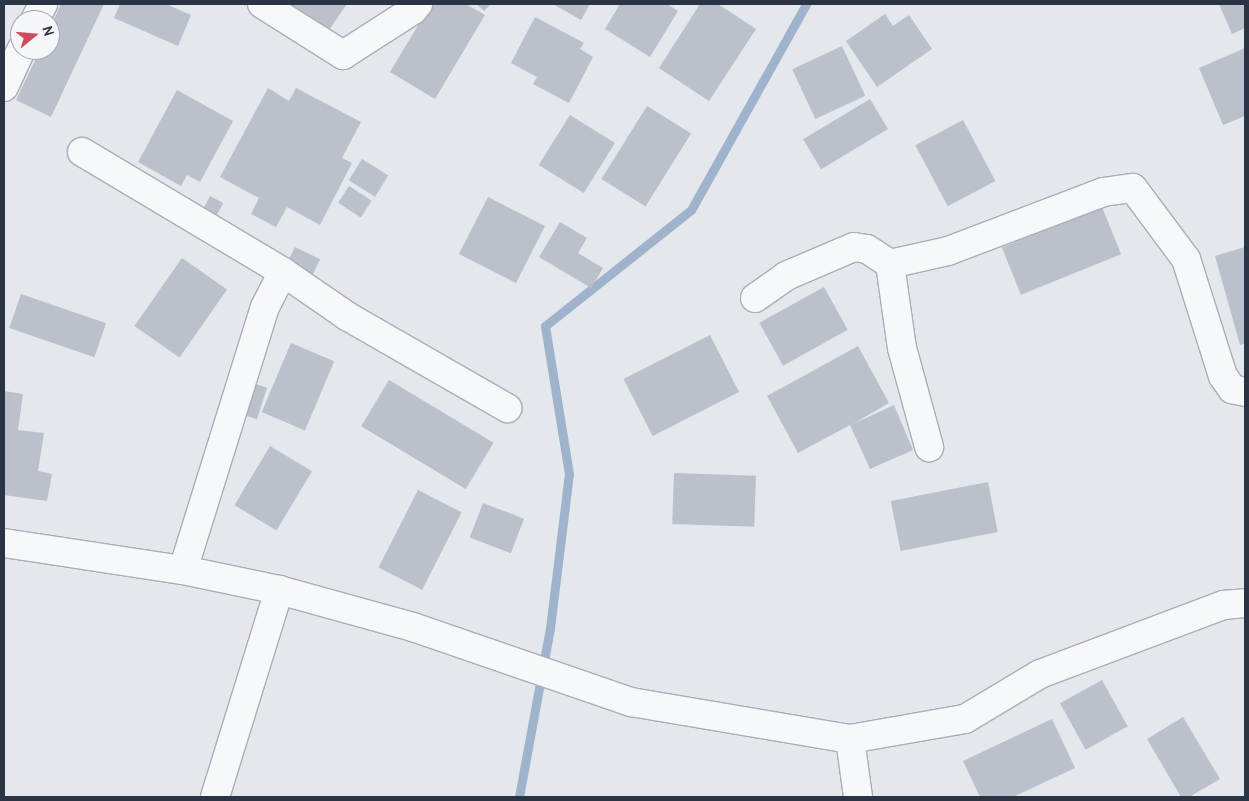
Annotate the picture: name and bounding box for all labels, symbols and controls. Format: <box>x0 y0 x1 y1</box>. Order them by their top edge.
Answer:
north arrow <box>10 10 60 60</box>
text: N <box>38 24 58 38</box>

